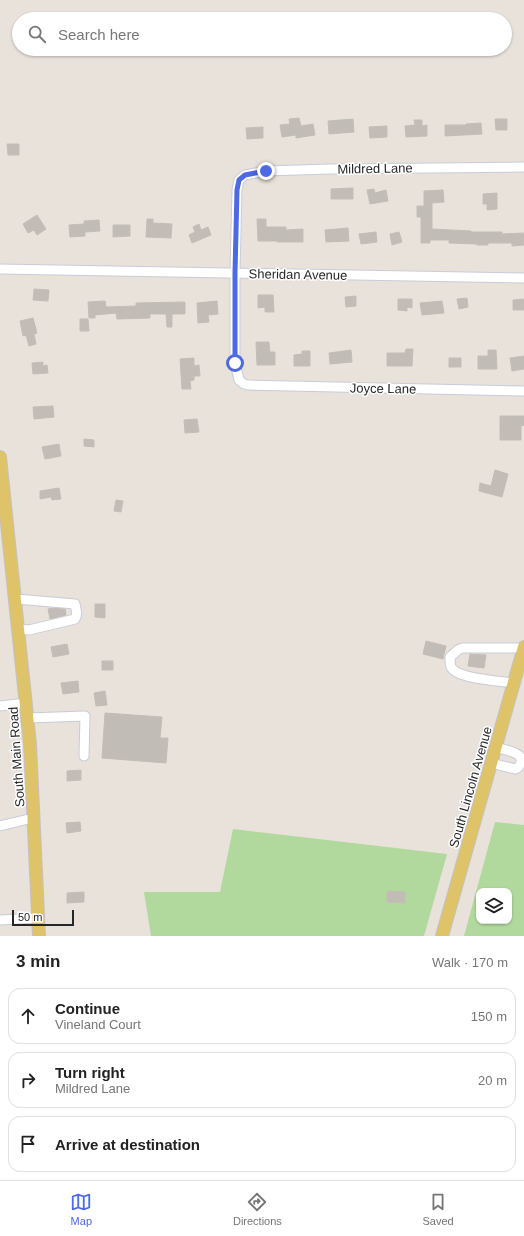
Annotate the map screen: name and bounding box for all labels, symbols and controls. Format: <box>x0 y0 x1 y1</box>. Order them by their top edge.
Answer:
search box <box>12 12 512 56</box>
icon: search <box>26 23 48 45</box>
text: Search here <box>58 26 140 43</box>
street label: Mildred Lane <box>337 160 413 177</box>
route end <box>257 162 275 180</box>
street label: Sheridan Avenue <box>248 266 348 283</box>
route start <box>226 354 244 372</box>
street label: Joyce Lane <box>350 380 416 397</box>
street label: South Main Road <box>6 706 27 808</box>
street label: South Lincoln Avenue <box>446 725 495 850</box>
map controls <box>476 888 512 924</box>
button: layers <box>476 888 512 924</box>
scale bar <box>12 908 74 927</box>
text: 50 m <box>18 911 42 923</box>
text: 3 min <box>16 952 60 971</box>
text: Walk · 170 m <box>432 955 508 970</box>
text: Continue <box>55 1000 120 1017</box>
icon: ahead <box>17 1005 39 1027</box>
text: 150 m <box>471 1009 507 1024</box>
text: Vineland Court <box>55 1017 141 1032</box>
text: Turn right <box>55 1064 125 1081</box>
icon: right <box>17 1069 39 1091</box>
text: 20 m <box>478 1073 507 1088</box>
text: Mildred Lane <box>55 1081 130 1096</box>
icon: arrive <box>17 1133 39 1155</box>
text: Arrive at destination <box>55 1136 200 1153</box>
tab: Map <box>70 1191 92 1227</box>
tab: Directions <box>233 1191 282 1227</box>
tab: Saved <box>422 1191 454 1227</box>

